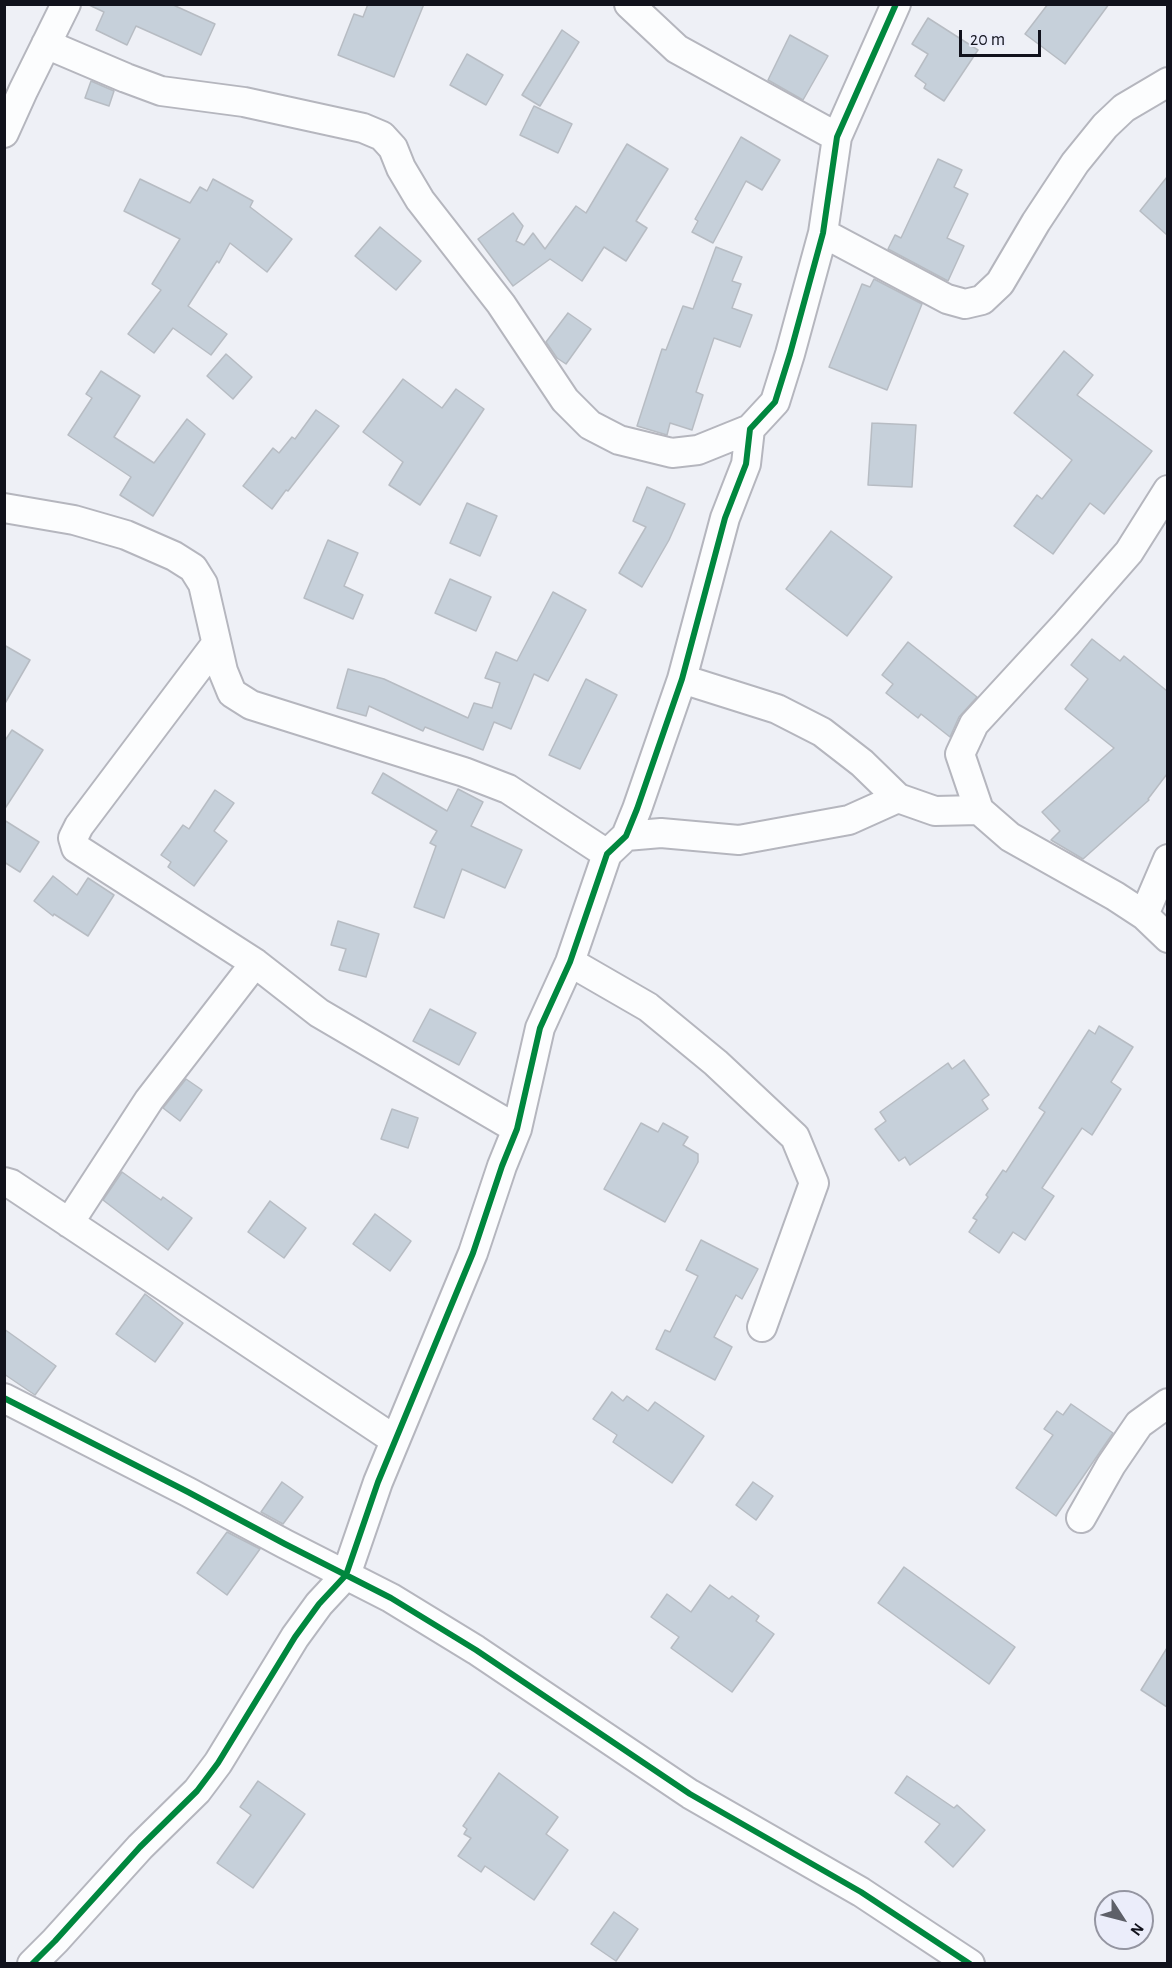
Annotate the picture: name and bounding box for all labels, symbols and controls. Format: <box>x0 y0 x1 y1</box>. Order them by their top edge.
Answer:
scale bar <box>962 18 1044 56</box>
text: 20 m <box>970 31 1005 49</box>
north arrow <box>1094 1890 1154 1950</box>
text: N <box>1127 1920 1147 1939</box>

